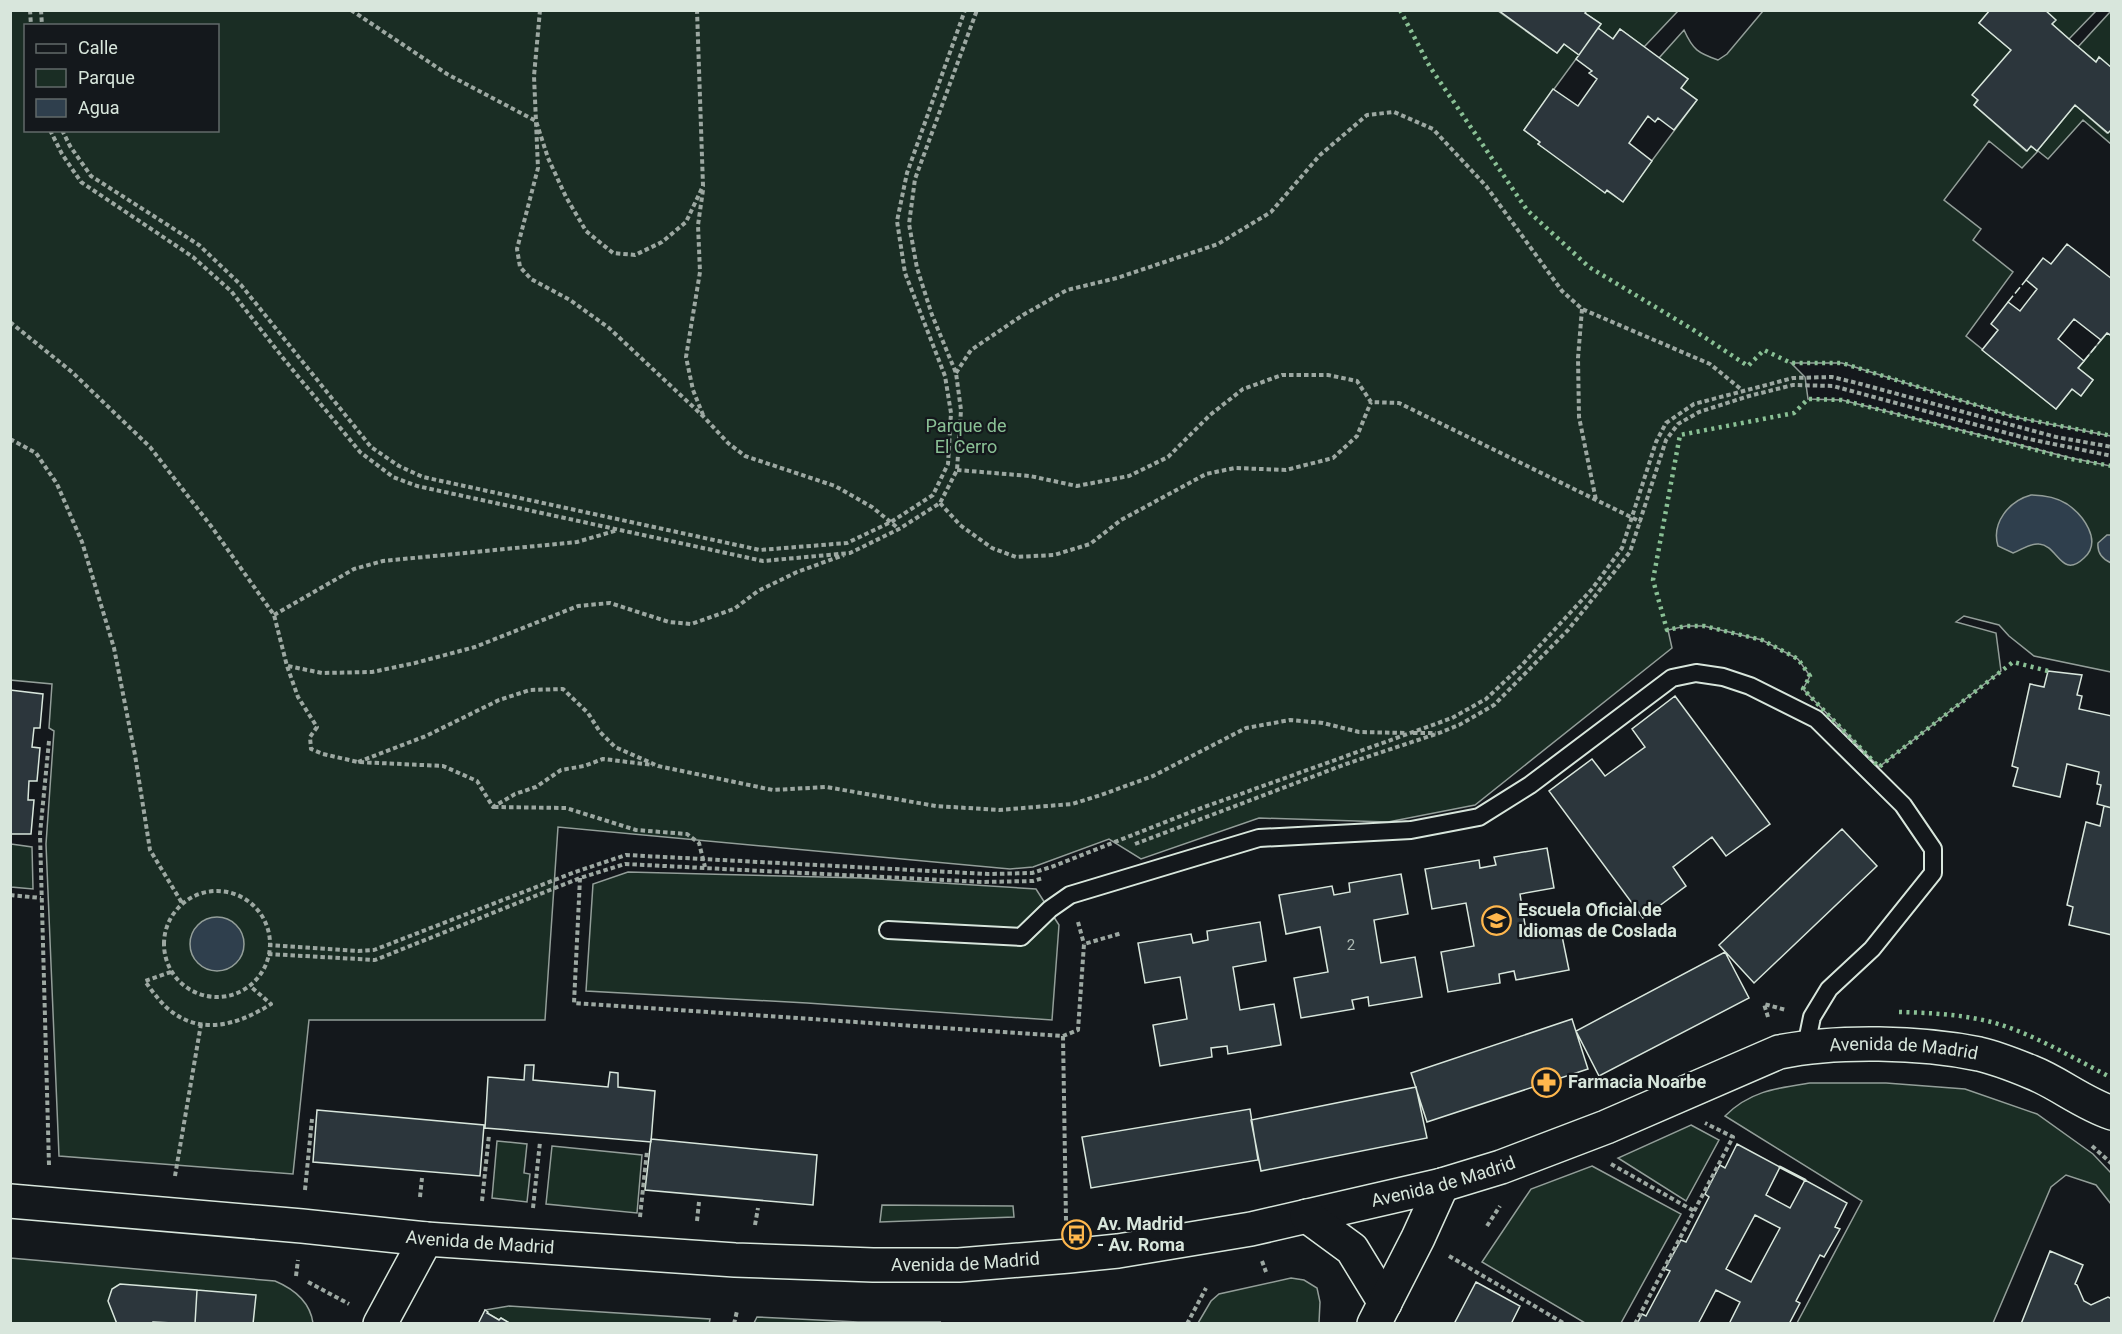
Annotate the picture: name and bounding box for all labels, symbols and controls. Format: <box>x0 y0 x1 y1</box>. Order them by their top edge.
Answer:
legend <box>24 24 219 132</box>
text: Calle <box>78 37 118 58</box>
text: Parque <box>78 67 135 88</box>
text: Agua <box>78 97 120 118</box>
park label: Parque de El Cerro <box>926 415 1006 457</box>
place label: Escuela Oficial de Idiomas de Coslada <box>1518 899 1677 941</box>
school or university icon: Escuela Oficial de Idiomas de Coslada <box>1481 904 1513 936</box>
house number: 2 <box>1347 936 1355 954</box>
street label: Avenida de Madrid <box>1829 1033 1980 1064</box>
pharmacy icon: Farmacia Noarbe <box>1531 1066 1563 1098</box>
place label: Farmacia Noarbe <box>1568 1071 1706 1092</box>
street label: Avenida de Madrid <box>1369 1151 1518 1211</box>
place label: Av. Madrid - Av. Roma <box>1097 1213 1185 1255</box>
bus stop icon: Av. Madrid - Av. Roma <box>1060 1218 1092 1250</box>
street label: Avenida de Madrid <box>405 1226 555 1258</box>
street label: Avenida de Madrid <box>891 1247 1040 1275</box>

